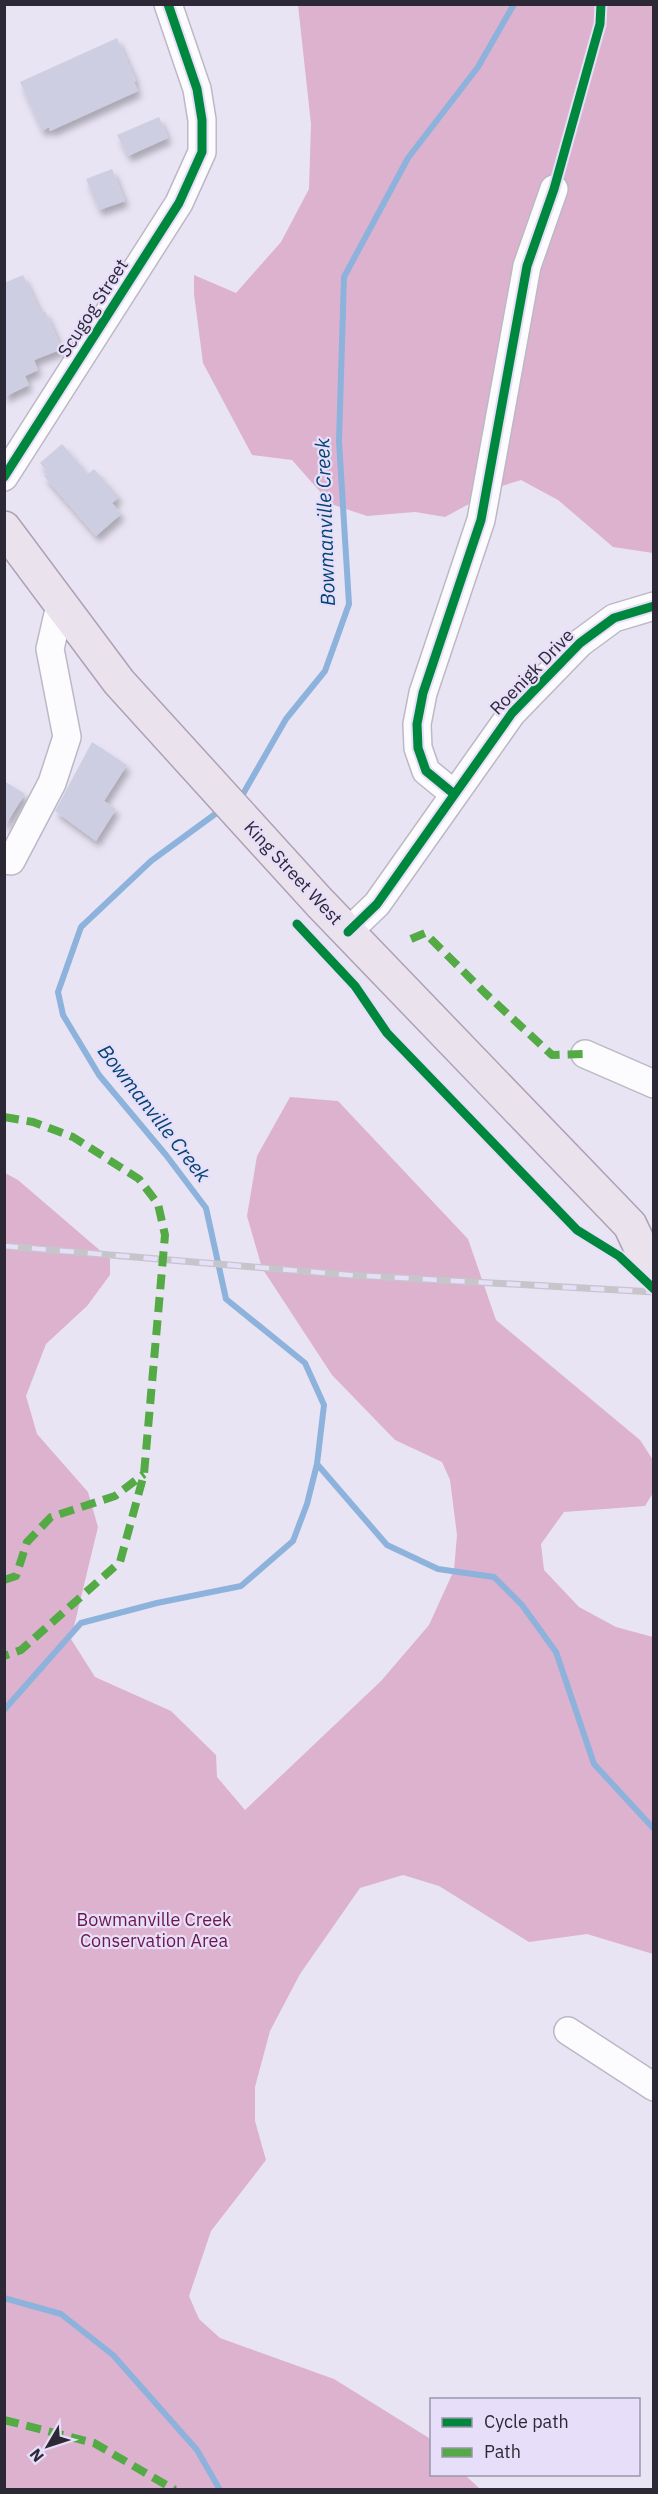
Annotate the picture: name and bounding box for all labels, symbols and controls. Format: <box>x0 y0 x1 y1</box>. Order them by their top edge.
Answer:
street label: Scugog Street <box>52 254 133 361</box>
water label: Bowmanville Creek <box>308 437 341 606</box>
street label: Roenigk Drive <box>485 624 579 720</box>
street label: King Street West <box>239 816 348 930</box>
water label: Bowmanville Creek <box>92 1038 217 1188</box>
park label: Bowmanville Creek Conservation Area <box>76 1908 232 1952</box>
legend <box>430 2398 640 2476</box>
text: Cycle path <box>484 2410 569 2433</box>
north arrow <box>18 2416 78 2476</box>
text: Path <box>484 2440 521 2463</box>
text: N <box>25 2445 48 2466</box>

